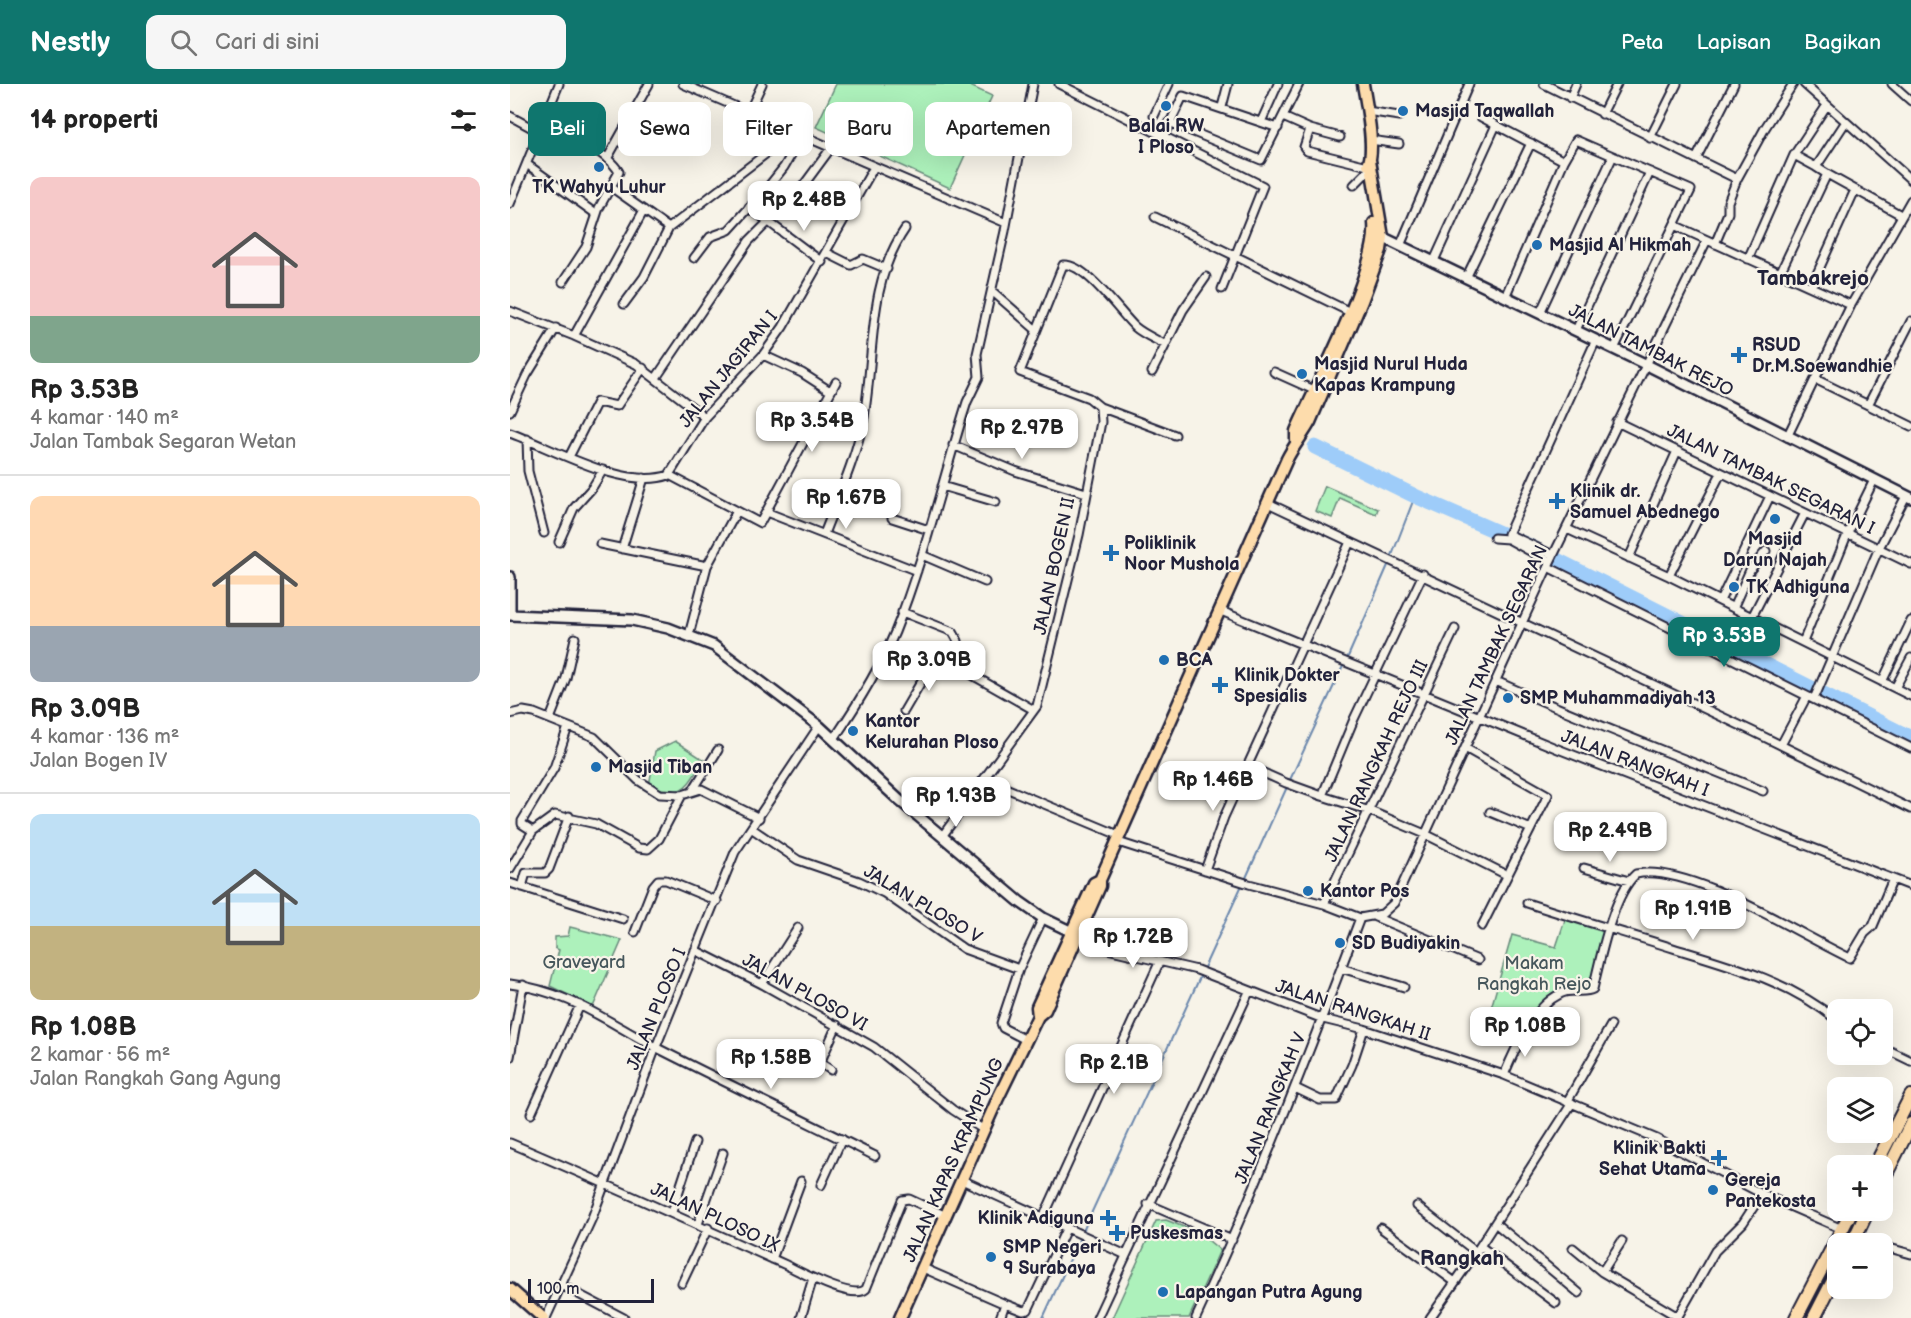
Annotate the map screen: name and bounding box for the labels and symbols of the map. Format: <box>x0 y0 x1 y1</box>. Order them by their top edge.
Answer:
marker: Balai RW I Ploso <box>1159 99 1173 113</box>
place label: Masjid Taqwallah <box>1415 101 1554 122</box>
marker: Masjid Taqwallah <box>1396 104 1410 118</box>
place label: Balai RW I Ploso <box>1128 116 1204 158</box>
marker: TK Wahyu Luhur <box>592 160 606 174</box>
place label: TK Wahyu Luhur <box>532 177 667 198</box>
pin: Rp 2.48B <box>742 181 866 232</box>
place label: Masjid Al Hikmah <box>1549 235 1691 256</box>
marker: Masjid Al Hikmah <box>1530 238 1544 252</box>
district label: Tambakrejo <box>1757 266 1869 291</box>
street label: JALAN TAMBAK REJO <box>1565 300 1737 401</box>
street label: JALAN JAGIRAN I <box>675 307 782 432</box>
place label: RSUD Dr.M.Soewandhie <box>1752 335 1893 377</box>
marker: RSUD Dr.M.Soewandhie <box>1730 346 1748 364</box>
place label: Masjid Nurul Huda Kapas Krampung <box>1314 354 1468 396</box>
marker: Masjid Nurul Huda Kapas Krampung <box>1295 367 1309 381</box>
pin: Rp 3.54B <box>750 402 874 453</box>
pin: Rp 2.97B <box>960 409 1084 460</box>
street label: JALAN TAMBAK SEGARAN I <box>1664 420 1878 539</box>
pin: Rp 1.67B <box>784 479 908 530</box>
place label: Klinik dr. Samuel Abednego <box>1570 481 1720 523</box>
marker: Klinik dr. Samuel Abednego <box>1548 492 1566 510</box>
street label: JALAN BOGEN II <box>1030 495 1079 637</box>
marker: Masjid Darun Najah <box>1768 512 1782 526</box>
place label: Masjid Darun Najah <box>1723 529 1827 571</box>
place label: Poliklinik Noor Mushola <box>1124 533 1240 575</box>
street label: JALAN TAMBAK SEGARAN <box>1441 542 1552 748</box>
marker: Poliklinik Noor Mushola <box>1102 544 1120 562</box>
place label: TK Adhiguna <box>1746 577 1850 598</box>
marker: TK Adhiguna <box>1727 580 1741 594</box>
pin: Rp 3.53B <box>1662 617 1786 668</box>
pin: Rp 3.09B <box>867 641 991 692</box>
place label: BCA <box>1176 650 1213 671</box>
marker: BCA <box>1157 653 1171 667</box>
street label: JALAN RANGKAH REJO III <box>1320 657 1433 865</box>
place label: Klinik Dokter Spesialis <box>1234 665 1341 707</box>
marker: Klinik Dokter Spesialis <box>1211 676 1229 694</box>
place label: SMP Muhammadiyah 13 <box>1520 688 1715 709</box>
marker: SMP Muhammadiyah 13 <box>1501 691 1515 705</box>
place label: Kantor Kelurahan Ploso <box>865 711 999 753</box>
marker: Kantor Kelurahan Ploso <box>846 724 860 738</box>
street label: JALAN RANGKAH I <box>1558 726 1712 801</box>
place label: Masjid Tiban <box>608 757 712 778</box>
marker: Masjid Tiban <box>589 760 603 774</box>
pin: Rp 1.46B <box>1151 761 1275 812</box>
pin: Rp 1.93B <box>894 777 1018 828</box>
pin: Rp 2.49B <box>1548 812 1672 863</box>
street label: JALAN PLOSO V <box>860 861 986 948</box>
place label: Kantor Pos <box>1320 881 1410 902</box>
marker: Kantor Pos <box>1301 884 1315 898</box>
pin: Rp 1.91B <box>1631 890 1755 941</box>
pin: Rp 1.72B <box>1071 918 1195 969</box>
place label: SD Budiyakin <box>1352 933 1460 954</box>
marker: SD Budiyakin <box>1333 936 1347 950</box>
street label: JALAN PLOSO I <box>623 945 690 1073</box>
street label: JALAN PLOSO VI <box>739 949 871 1036</box>
park label: Graveyard <box>542 952 626 973</box>
park label: Makam Rangkah Rejo <box>1476 953 1592 995</box>
street label: JALAN RANGKAH II <box>1273 975 1433 1045</box>
pin: Rp 1.08B <box>1463 1007 1587 1058</box>
street label: JALAN RANGKAH V <box>1230 1029 1310 1187</box>
pin: Rp 1.58B <box>709 1039 833 1090</box>
pin: Rp 2.1B <box>1059 1044 1169 1095</box>
street label: JALAN KAPAS KRAMPUNG <box>899 1055 1008 1266</box>
place label: Klinik Bakti Sehat Utama <box>1599 1138 1706 1180</box>
marker: Klinik Bakti Sehat Utama <box>1710 1149 1728 1167</box>
place label: Gereja Pantekosta <box>1725 1170 1816 1212</box>
street label: JALAN PLOSO IX <box>647 1178 783 1257</box>
marker: Gereja Pantekosta <box>1706 1183 1720 1197</box>
place label: Klinik Adiguna <box>977 1208 1094 1229</box>
marker: Klinik Adiguna <box>1099 1209 1117 1227</box>
place label: Puskesmas <box>1130 1223 1223 1244</box>
marker: Puskesmas <box>1108 1224 1126 1242</box>
place label: SMP Negeri 9 Surabaya <box>1003 1237 1102 1279</box>
district label: Rangkah <box>1420 1246 1504 1271</box>
marker: SMP Negeri 9 Surabaya <box>984 1250 998 1264</box>
scale bar <box>528 1276 654 1304</box>
place label: Lapangan Putra Agung <box>1175 1282 1362 1303</box>
marker: Lapangan Putra Agung <box>1156 1285 1170 1299</box>

